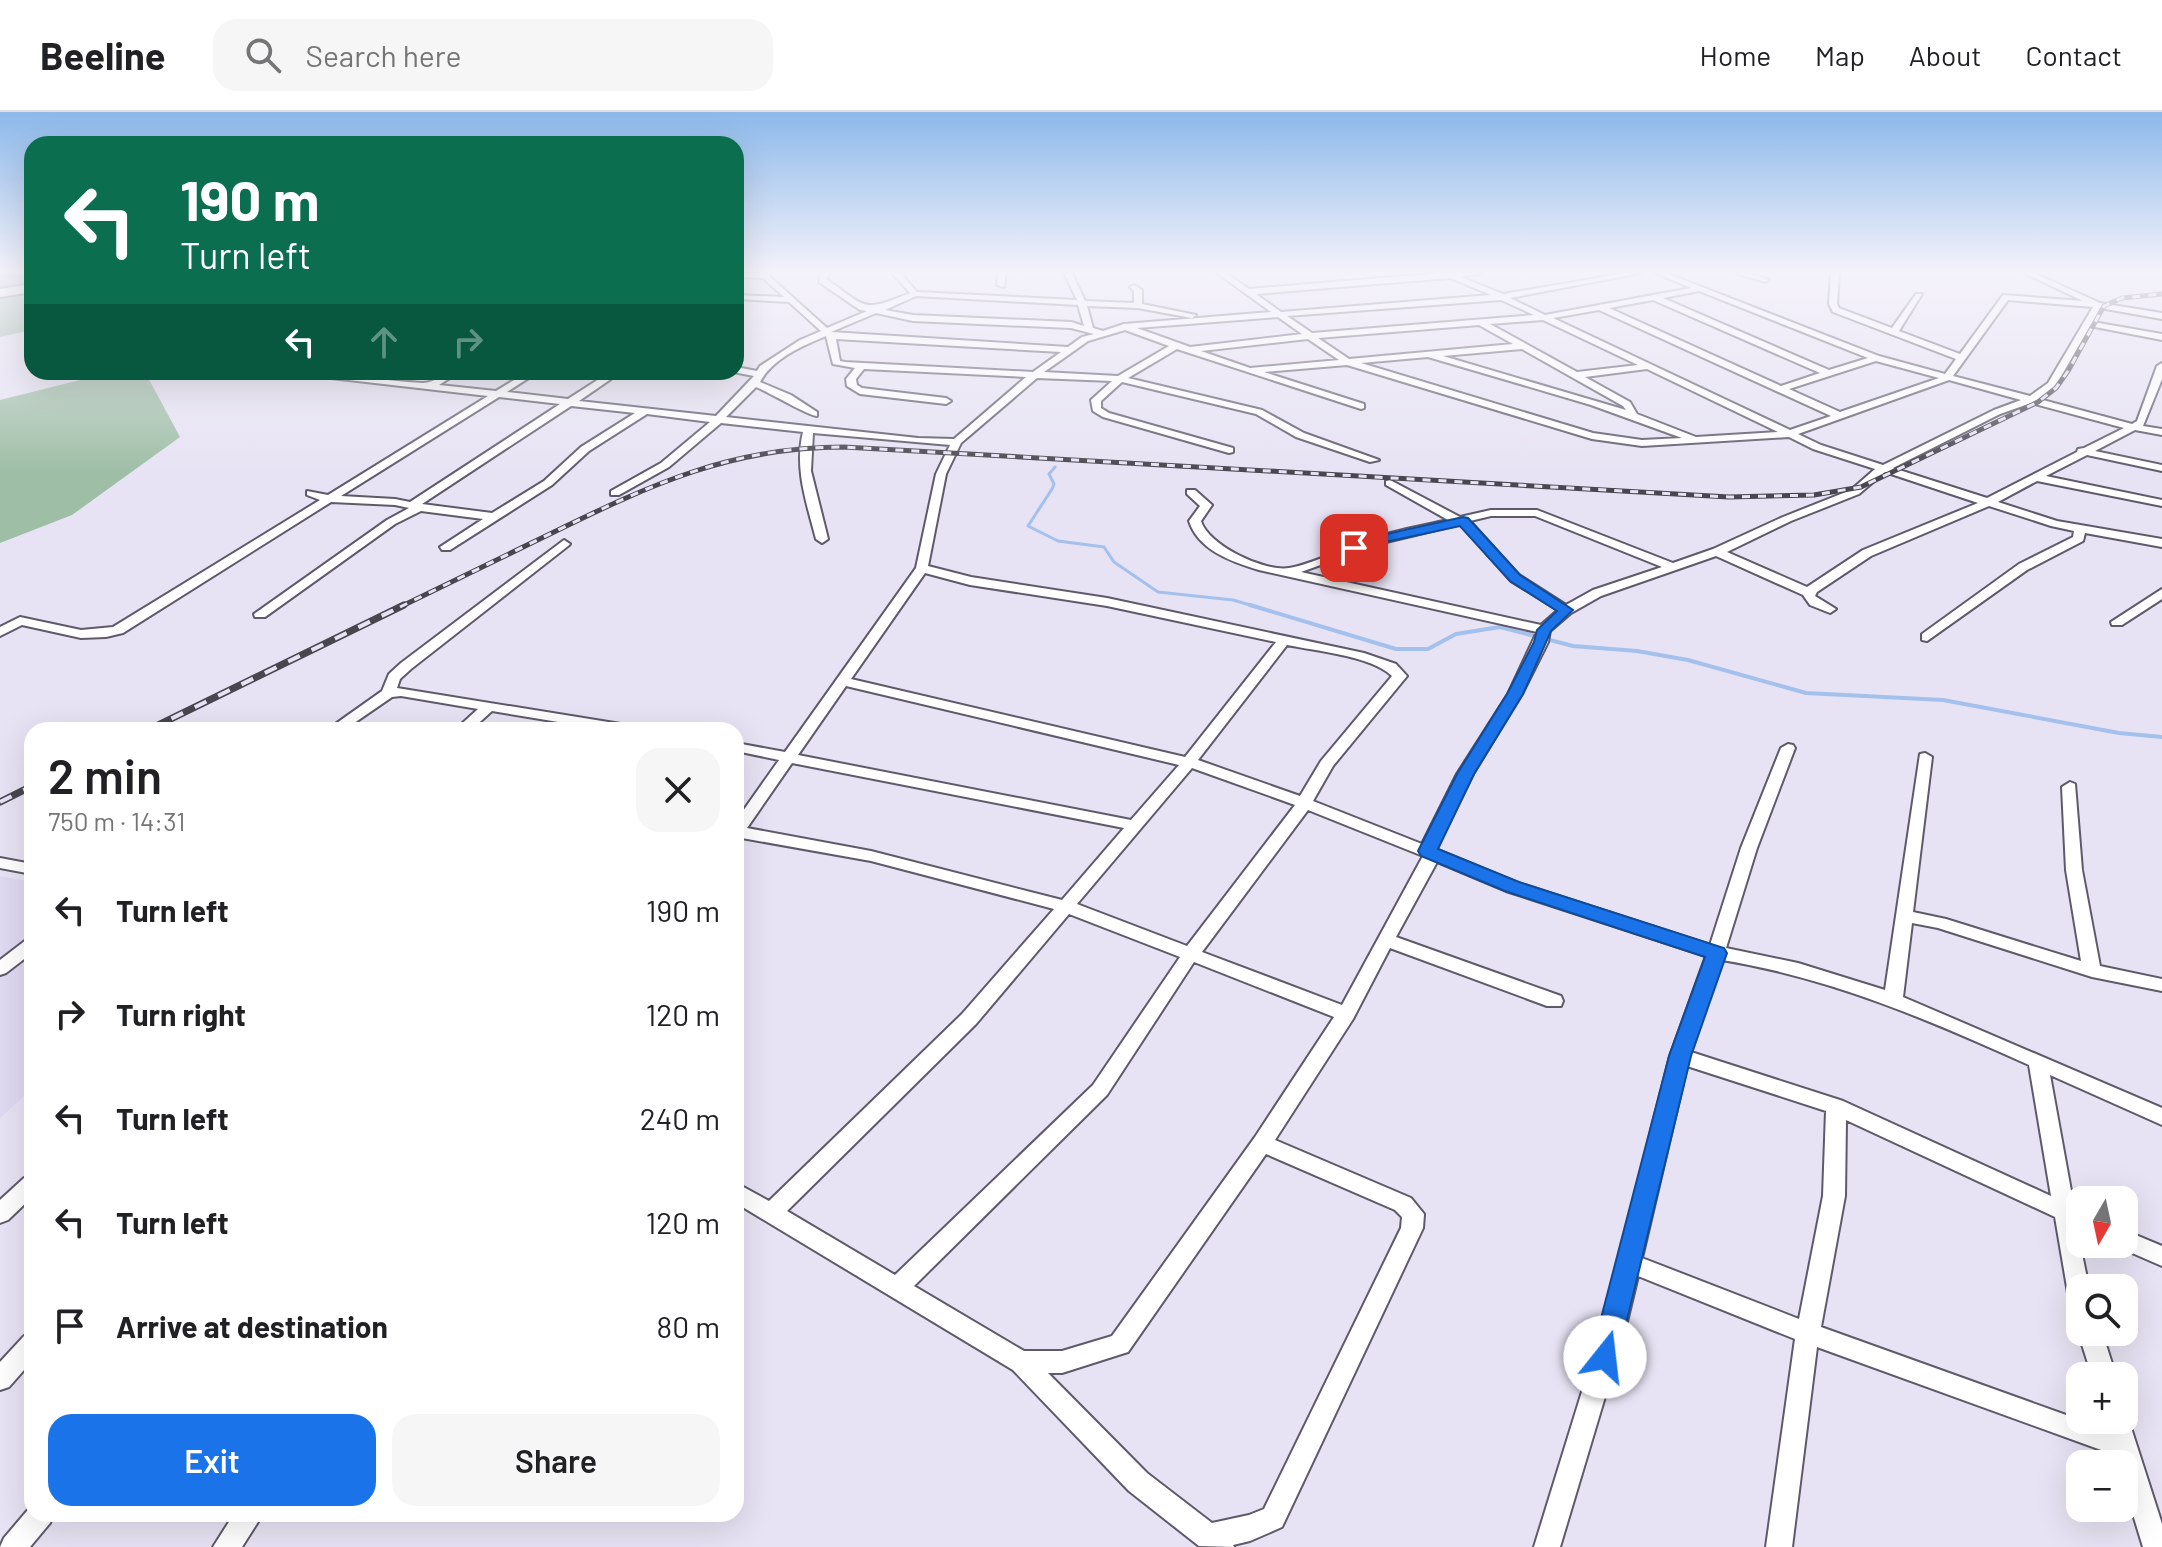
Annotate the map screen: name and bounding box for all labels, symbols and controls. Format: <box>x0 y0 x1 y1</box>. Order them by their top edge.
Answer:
search box <box>213 19 773 91</box>
text: Beeline <box>40 32 165 78</box>
icon: search <box>241 33 285 77</box>
text: Search here <box>305 37 461 73</box>
text: Home <box>1700 38 1771 72</box>
text: Map <box>1815 38 1865 72</box>
text: About <box>1909 38 1981 72</box>
text: Contact <box>2025 38 2122 72</box>
text: 190 m <box>180 165 319 232</box>
icon: left <box>48 168 152 272</box>
text: Turn left <box>180 233 311 276</box>
icon: left <box>278 320 322 364</box>
icon: ahead <box>362 320 406 364</box>
icon: right <box>446 320 490 364</box>
pin <box>1320 514 1388 582</box>
icon: arrive <box>1332 526 1376 570</box>
text: 2 min <box>48 746 162 804</box>
button: close <box>636 748 720 832</box>
text: 750 m · 14:31 <box>48 805 185 836</box>
icon: left <box>48 888 92 932</box>
text: Turn left <box>116 892 229 928</box>
text: 190 m <box>646 892 720 928</box>
icon: right <box>48 992 92 1036</box>
text: Turn right <box>116 996 246 1032</box>
text: 120 m <box>646 996 720 1032</box>
icon: left <box>48 1096 92 1140</box>
text: Turn left <box>116 1100 229 1136</box>
text: 240 m <box>640 1100 720 1136</box>
north arrow <box>2066 1186 2138 1258</box>
map controls <box>2066 1186 2138 1522</box>
icon: left <box>48 1200 92 1244</box>
text: Turn left <box>116 1204 229 1240</box>
text: 120 m <box>646 1204 720 1240</box>
button: search <box>2066 1274 2138 1346</box>
icon: arrive <box>48 1304 92 1348</box>
text: Arrive at destination <box>116 1308 388 1344</box>
text: 80 m <box>657 1308 720 1344</box>
position arrow <box>1563 1315 1647 1399</box>
button: + <box>2066 1362 2138 1434</box>
button: Exit <box>48 1414 376 1506</box>
button: Share <box>392 1414 720 1506</box>
button: − <box>2066 1450 2138 1522</box>

